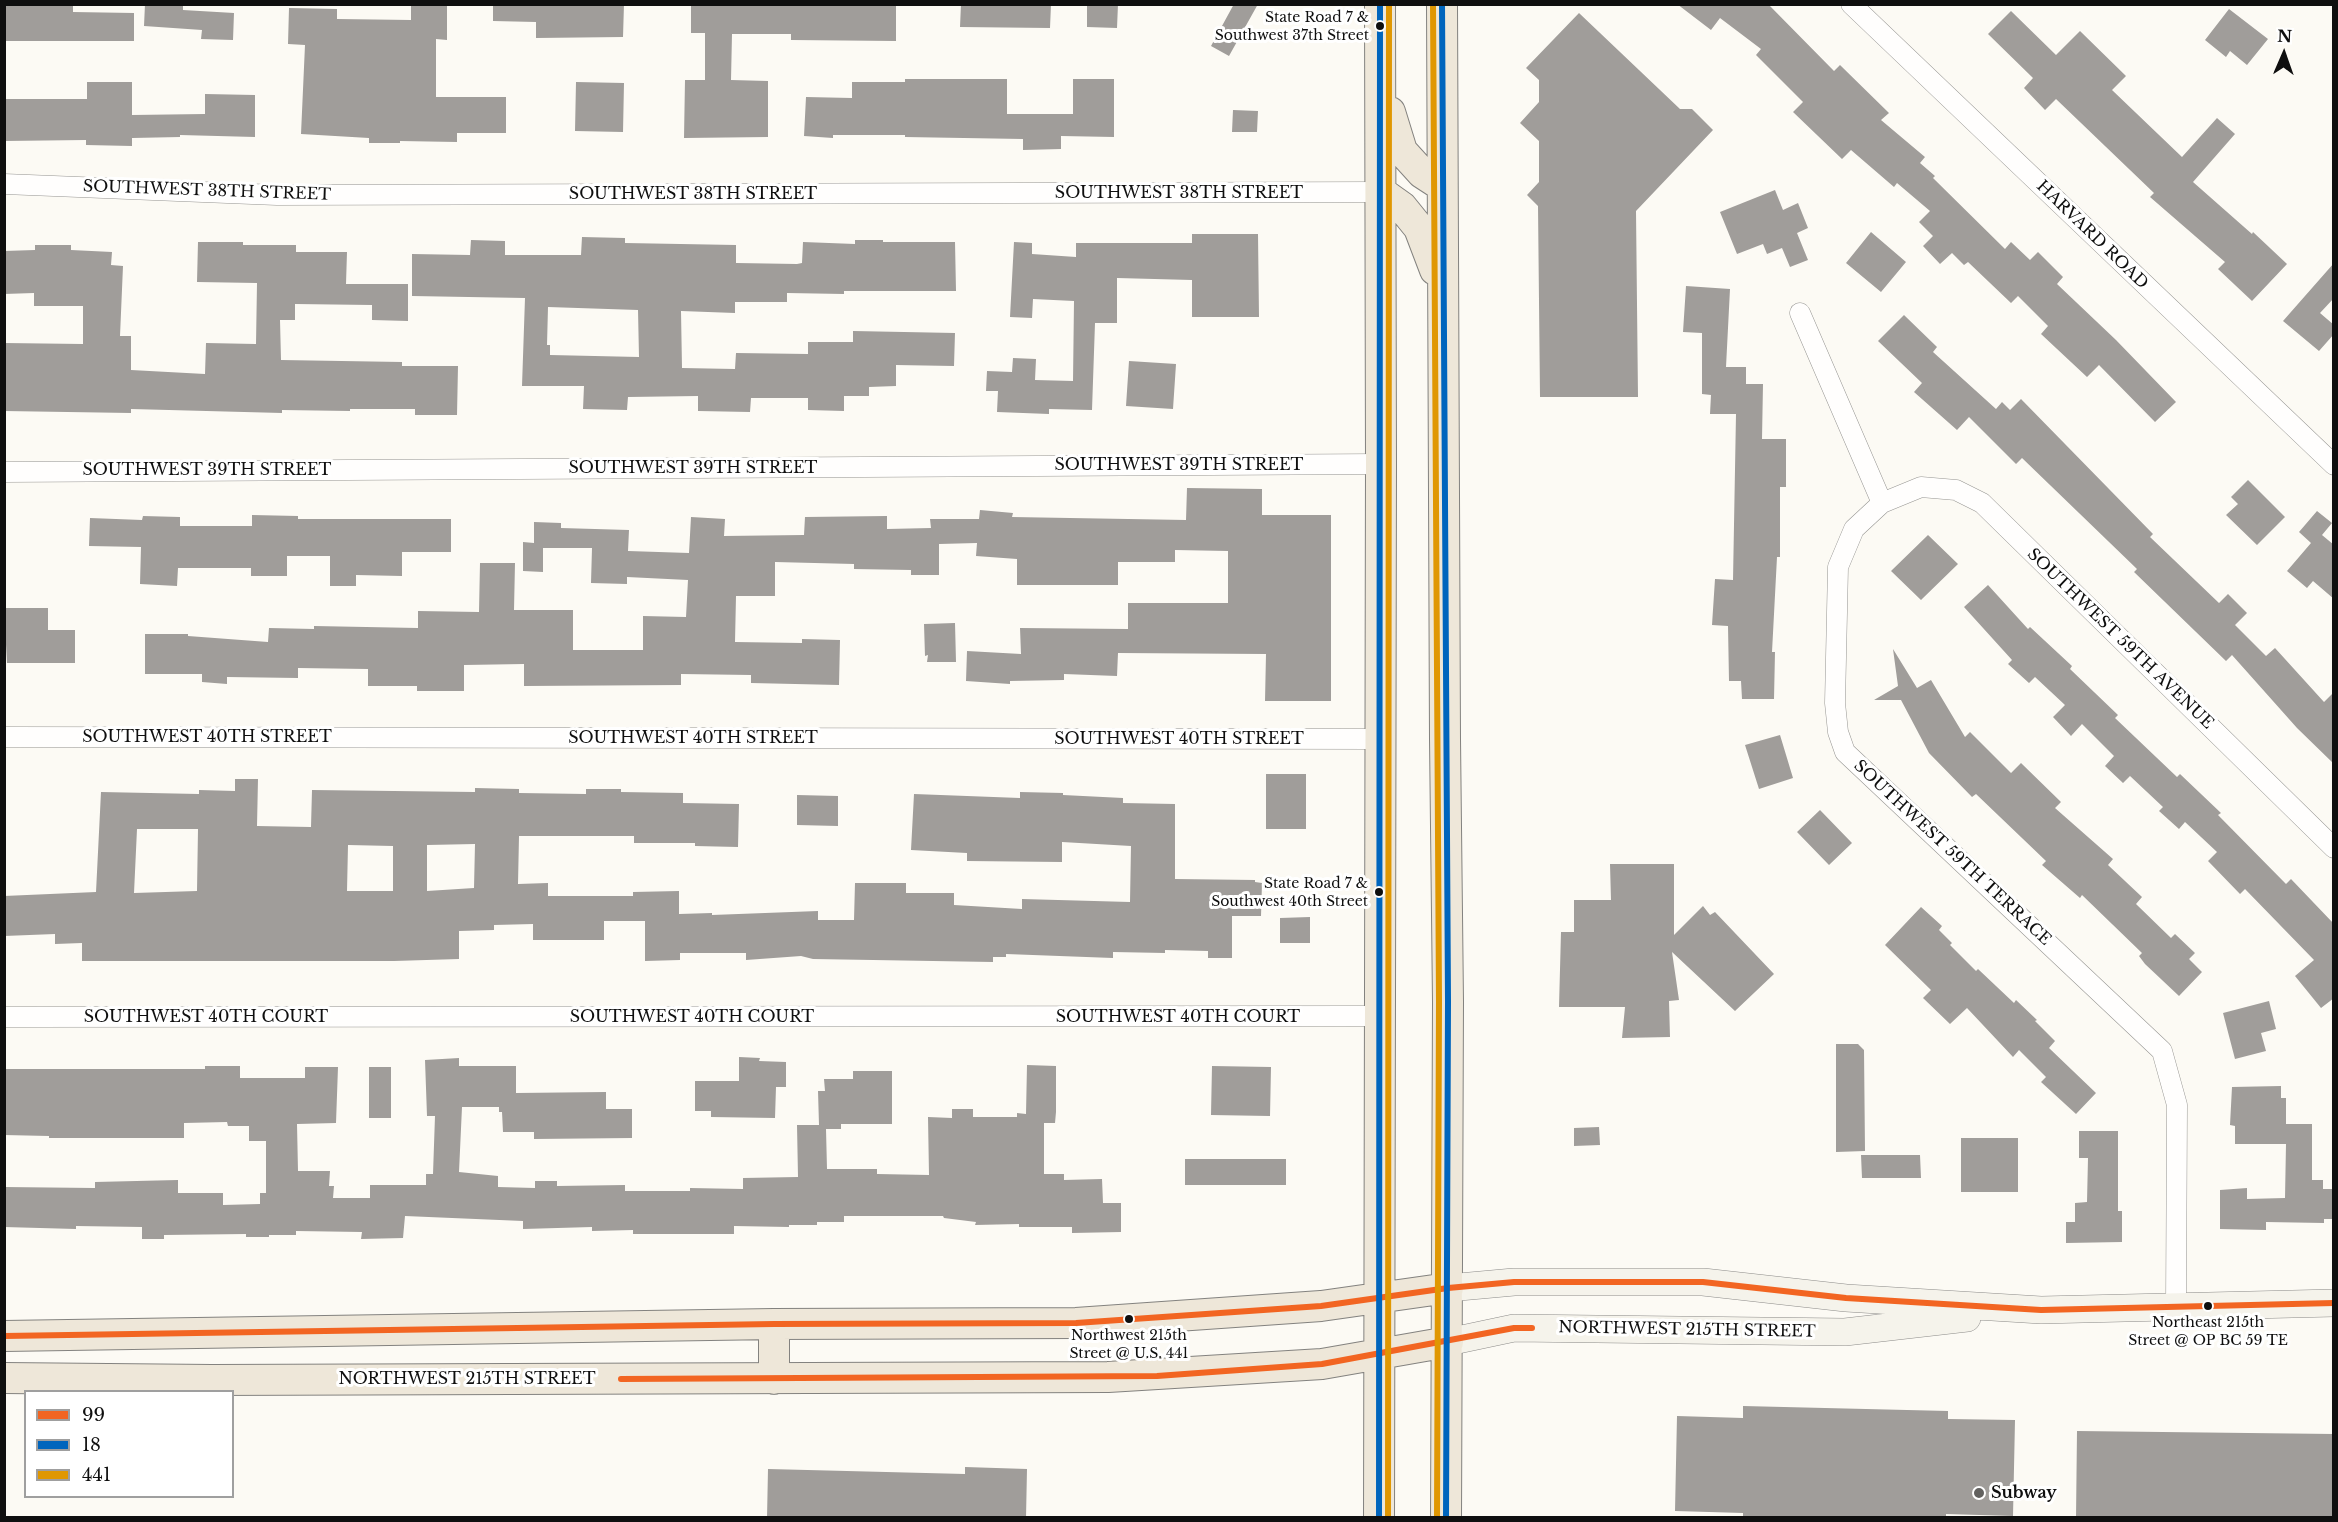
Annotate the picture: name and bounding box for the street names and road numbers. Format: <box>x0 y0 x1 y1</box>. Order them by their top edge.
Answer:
street label: SOUTHWEST 38TH STREET <box>83 177 331 205</box>
street label: HARVARD ROAD <box>2032 177 2152 293</box>
street label: SOUTHWEST 38TH STREET <box>1055 183 1303 203</box>
street label: SOUTHWEST 38TH STREET <box>569 184 817 204</box>
street label: SOUTHWEST 39TH STREET <box>1055 455 1303 475</box>
street label: SOUTHWEST 39TH STREET <box>569 458 817 478</box>
street label: SOUTHWEST 39TH STREET <box>83 460 331 480</box>
street label: SOUTHWEST 59TH AVENUE <box>2023 545 2217 733</box>
street label: SOUTHWEST 40TH STREET <box>82 727 332 747</box>
street label: SOUTHWEST 40TH STREET <box>568 728 818 748</box>
street label: SOUTHWEST 40TH STREET <box>1054 729 1304 749</box>
street label: SOUTHWEST 59TH TERRACE <box>1849 756 2055 950</box>
street label: SOUTHWEST 40TH COURT <box>84 1007 328 1027</box>
street label: SOUTHWEST 40TH COURT <box>570 1007 814 1027</box>
street label: SOUTHWEST 40TH COURT <box>1056 1007 1300 1027</box>
street label: NORTHWEST 215TH STREET <box>1558 1318 1816 1342</box>
street label: NORTHWEST 215TH STREET <box>338 1369 596 1389</box>

